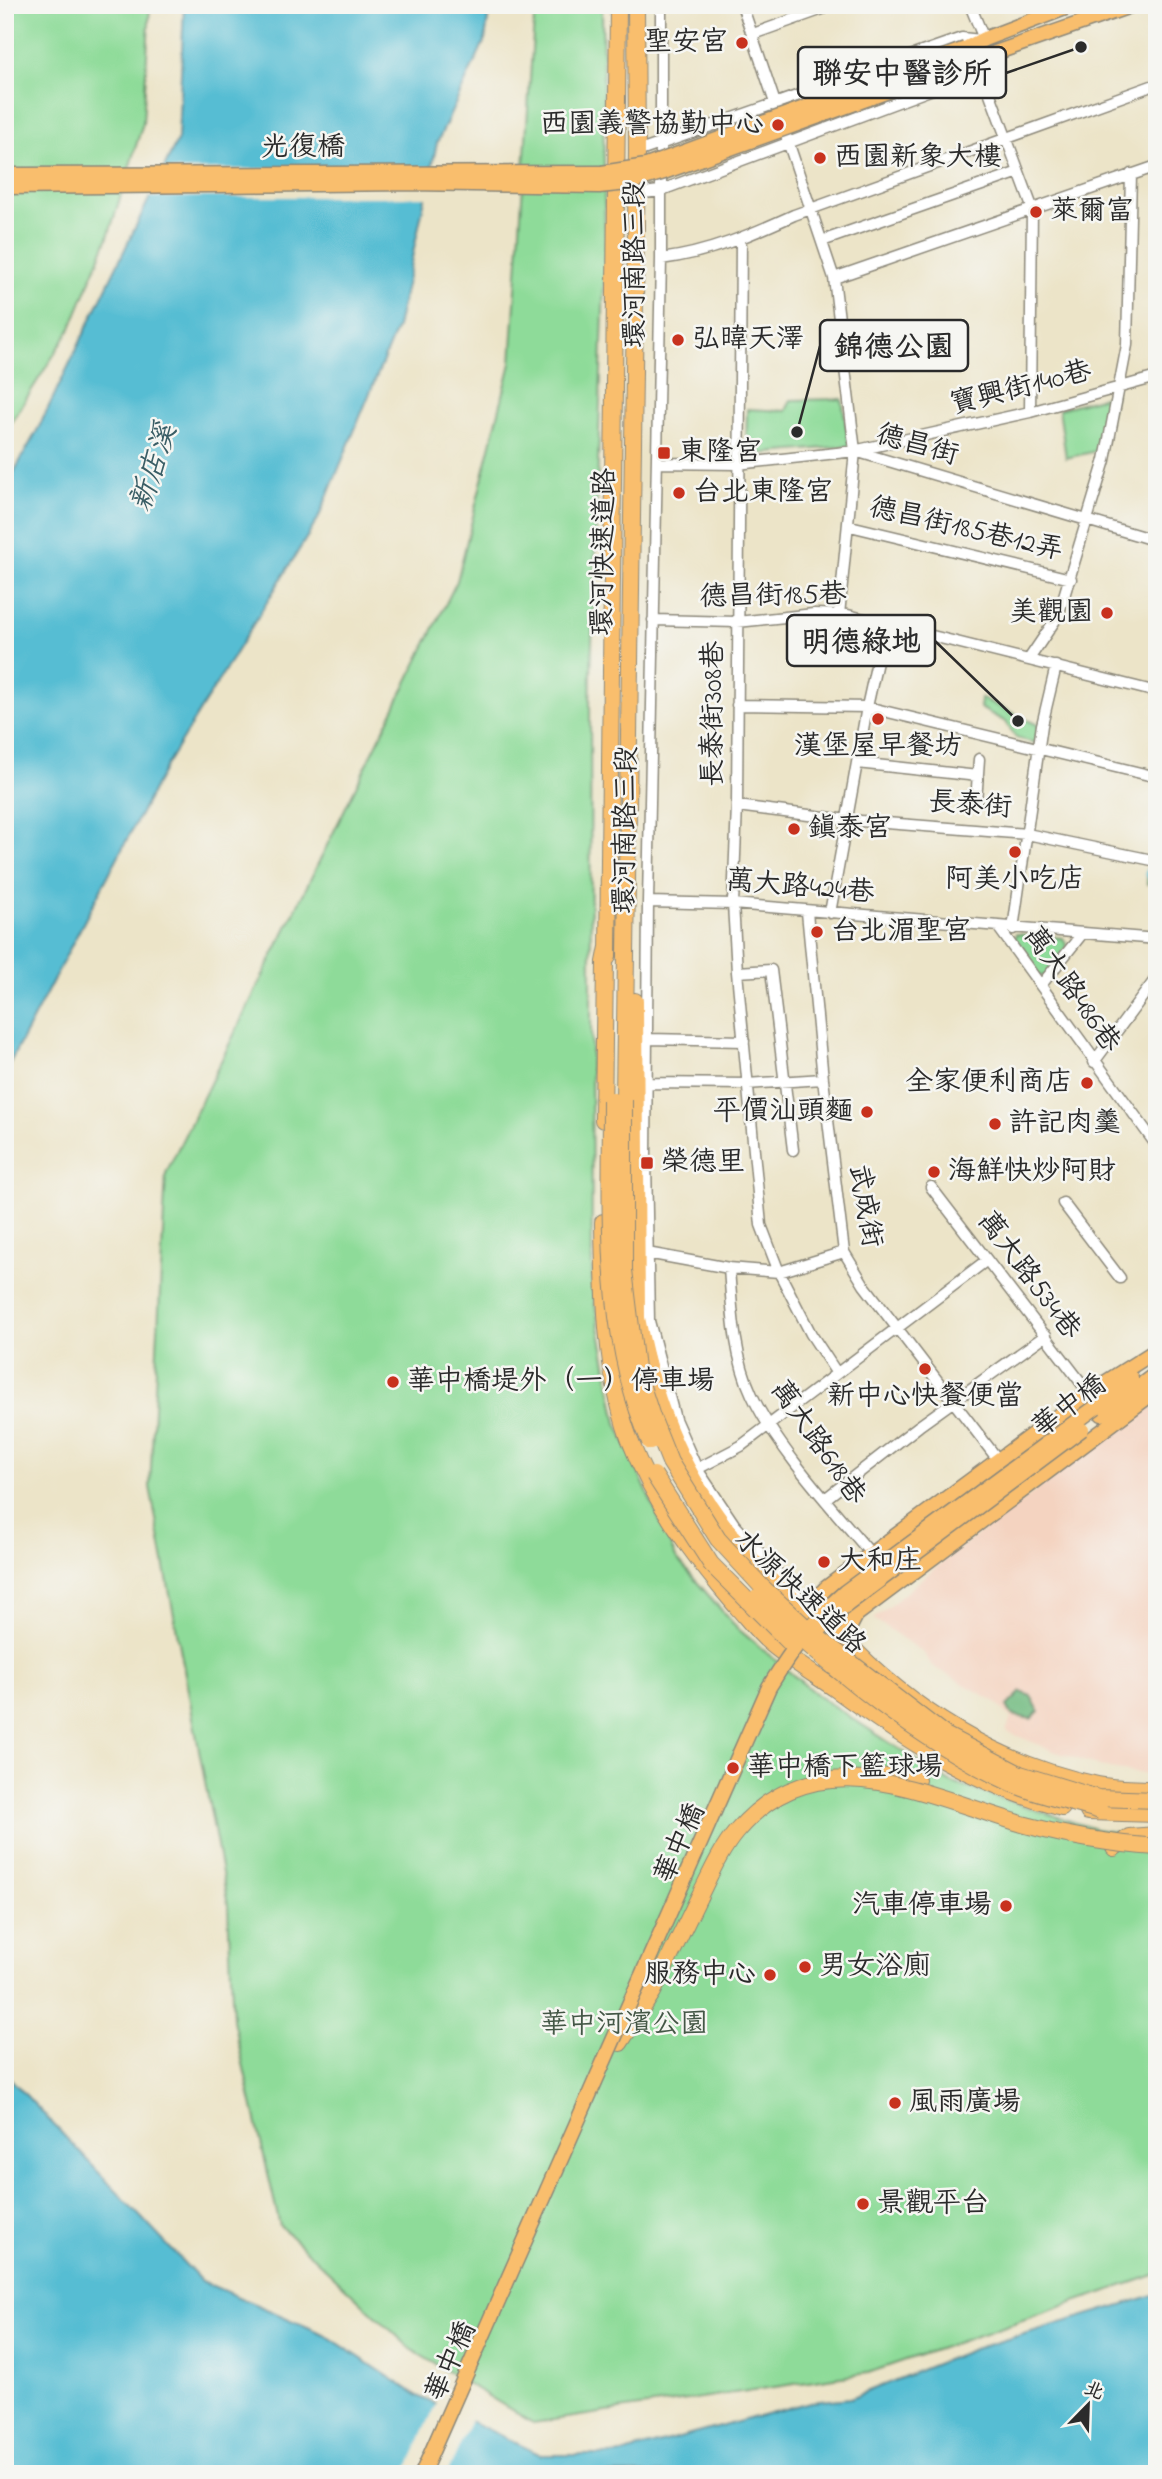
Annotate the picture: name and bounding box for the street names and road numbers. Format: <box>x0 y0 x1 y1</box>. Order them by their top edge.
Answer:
street label: 光復橋 <box>261 128 345 169</box>
street label: 環河南路三段 <box>616 180 657 348</box>
street label: 寶興街140巷 <box>946 351 1097 426</box>
street label: 德昌街 <box>871 415 963 477</box>
street label: 環河快速道路 <box>583 468 627 636</box>
street label: 德昌街185巷12弄 <box>865 488 1067 572</box>
street label: 德昌街185巷 <box>699 575 848 619</box>
street label: 長泰街308巷 <box>694 640 735 787</box>
street label: 環河南路三段 <box>605 746 649 914</box>
street label: 長泰街 <box>927 783 1013 829</box>
street label: 萬大路424巷 <box>724 861 877 915</box>
street label: 萬大路486巷 <box>1012 918 1130 1063</box>
street label: 武成街 <box>837 1161 891 1251</box>
street label: 萬大路534巷 <box>966 1203 1090 1349</box>
street label: 華中橋 <box>1024 1365 1116 1449</box>
street label: 萬大路618巷 <box>759 1372 876 1514</box>
street label: 水源快速道路 <box>724 1521 874 1665</box>
street label: 華中橋 <box>645 1797 717 1891</box>
street label: 華中橋 <box>416 2315 488 2409</box>

